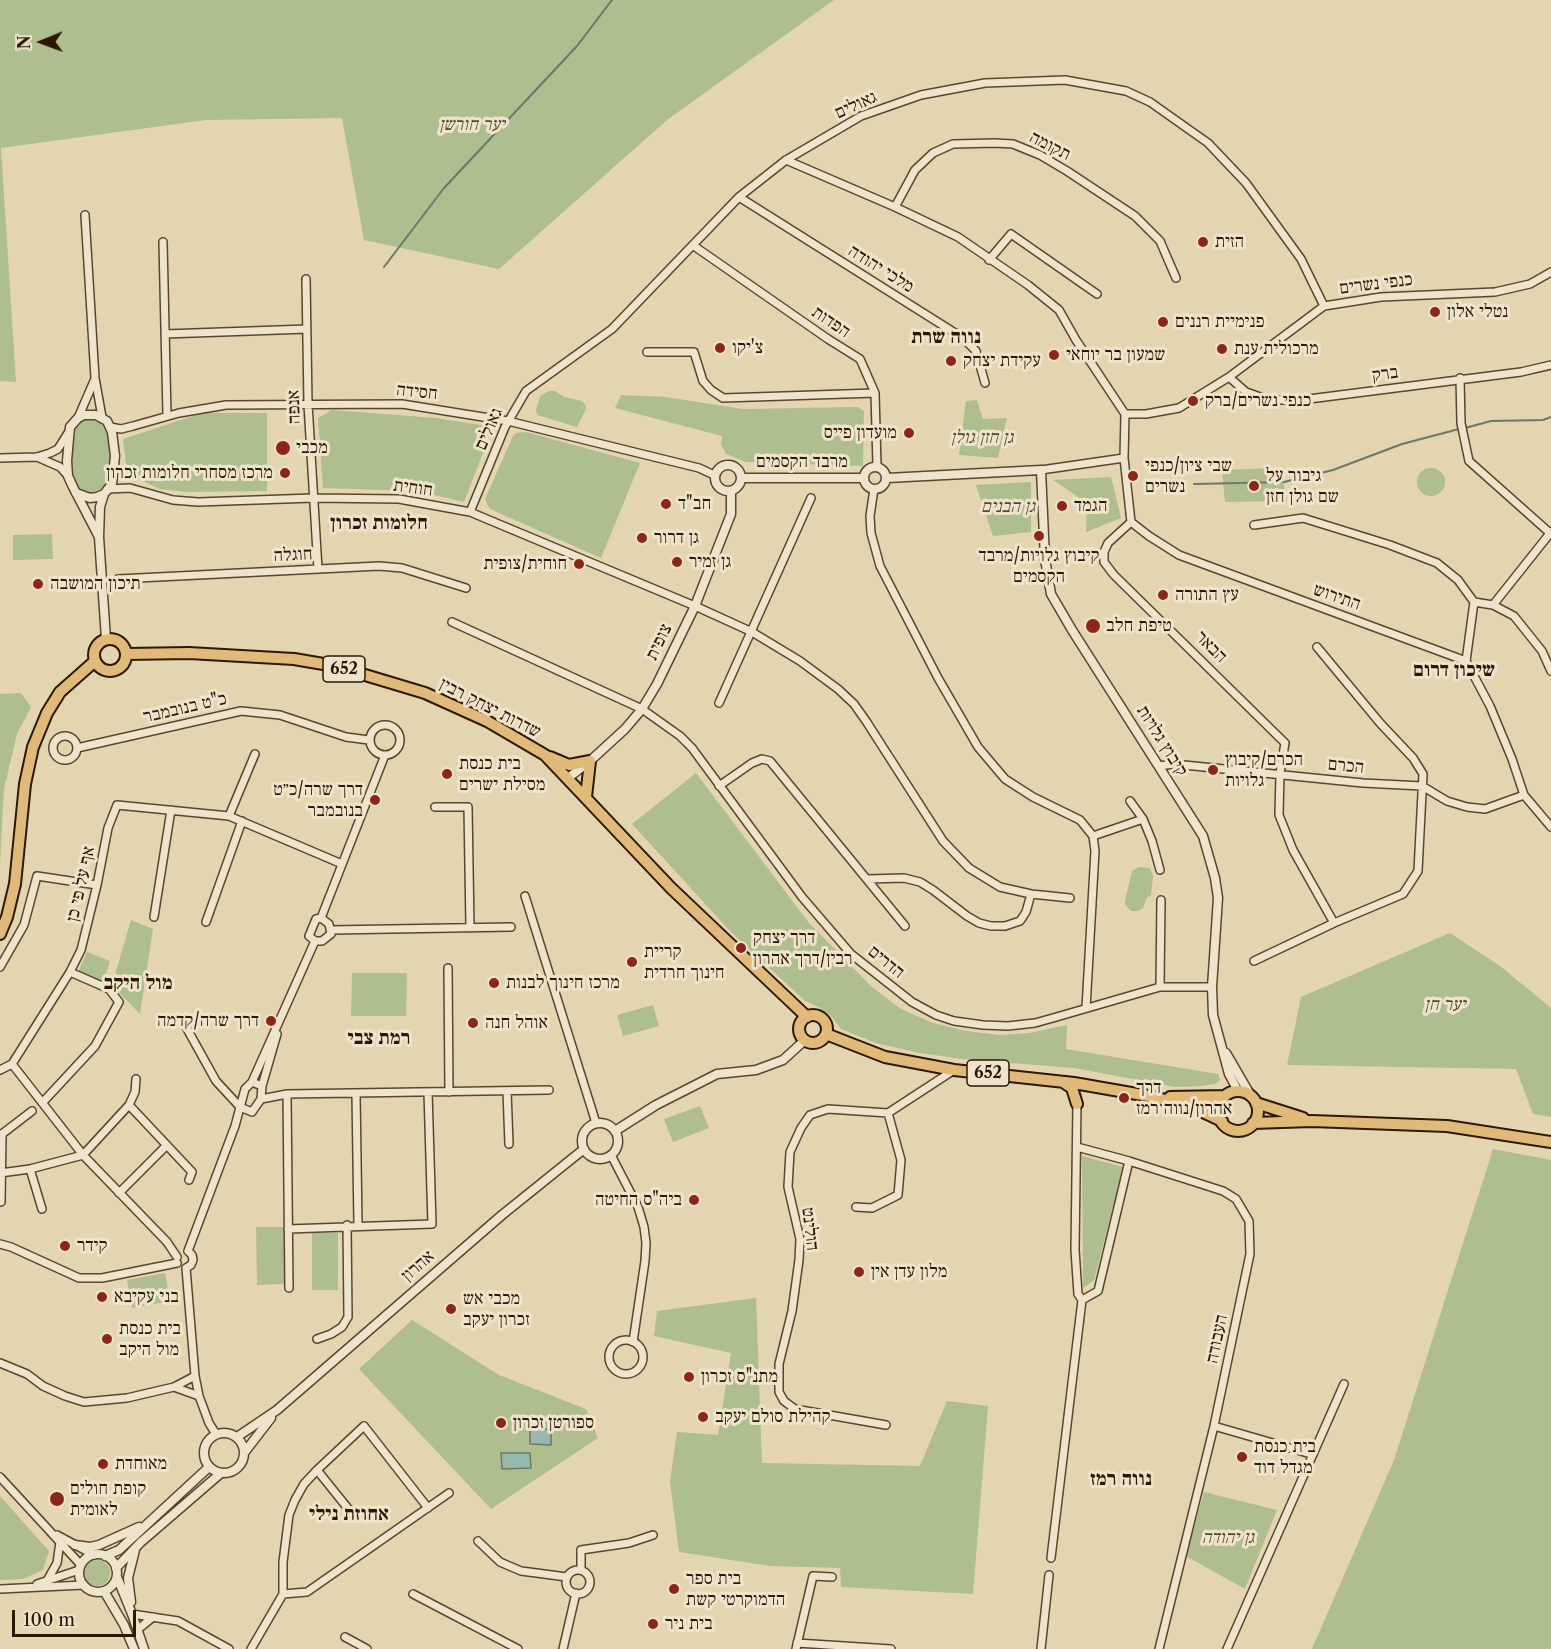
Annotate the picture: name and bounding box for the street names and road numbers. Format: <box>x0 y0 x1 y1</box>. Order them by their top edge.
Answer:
street label: גאולים <box>832 86 880 124</box>
street label: תקומה <box>1026 127 1074 165</box>
street label: מלכי יהודה <box>844 240 918 298</box>
street label: כנפי נשרים <box>1338 269 1414 299</box>
street label: הפדות <box>808 301 854 343</box>
street label: ברק <box>1370 361 1400 387</box>
street label: חסידה <box>395 379 439 405</box>
street label: אנפה <box>283 390 305 424</box>
street label: גאולים <box>470 405 508 453</box>
street label: מרבד הקסמים <box>756 451 848 473</box>
street label: חוחית <box>392 475 434 501</box>
street label: חוגלה <box>273 543 313 567</box>
street label: התירוש <box>1310 579 1364 615</box>
street label: צופית <box>641 620 677 664</box>
street label: הבאר <box>1191 627 1231 667</box>
road number: 652 <box>323 656 365 682</box>
street label: שדרות יצחק רבין <box>436 673 544 743</box>
street label: כ"ט בנובמבר <box>141 688 229 728</box>
street label: קיבוץ גלויות <box>1132 702 1192 780</box>
street label: הכרם <box>1327 753 1365 779</box>
street label: אף על פי כן <box>62 844 100 924</box>
street label: הדרים <box>863 941 909 983</box>
road number: 652 <box>967 1060 1009 1086</box>
street label: הולינט <box>797 1206 823 1252</box>
street label: אהרון <box>397 1246 439 1286</box>
street label: העבודה <box>1201 1313 1233 1365</box>

